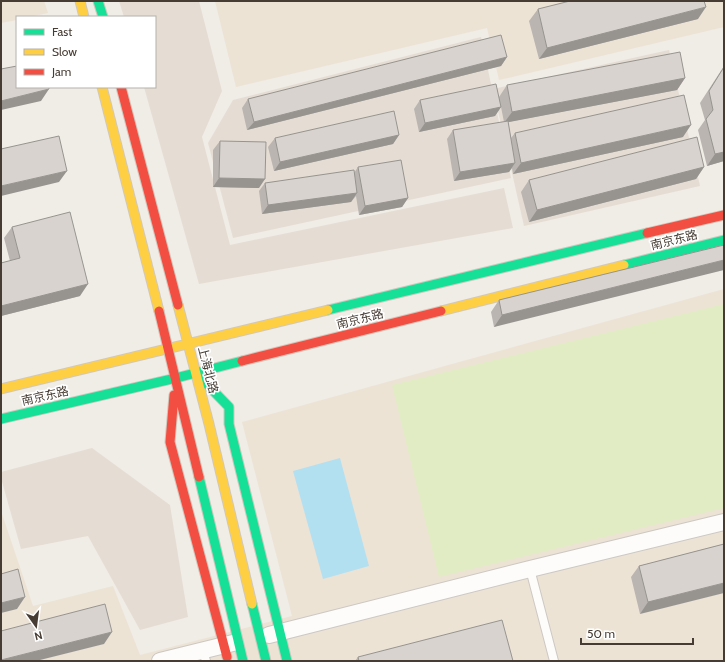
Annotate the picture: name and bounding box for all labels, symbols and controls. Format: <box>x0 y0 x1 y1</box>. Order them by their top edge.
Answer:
legend <box>16 16 156 88</box>
text: Fast <box>52 24 72 39</box>
text: Slow <box>52 44 77 59</box>
text: Jam <box>51 64 71 79</box>
street label: 南京东路 <box>649 226 699 253</box>
street label: 南京东路 <box>335 305 385 332</box>
street label: 上海北路 <box>195 345 222 395</box>
street label: 南京东路 <box>20 383 70 408</box>
north arrow <box>16 606 56 646</box>
scale bar <box>581 620 693 646</box>
text: 50 m <box>587 626 615 641</box>
text: N <box>33 628 44 643</box>

